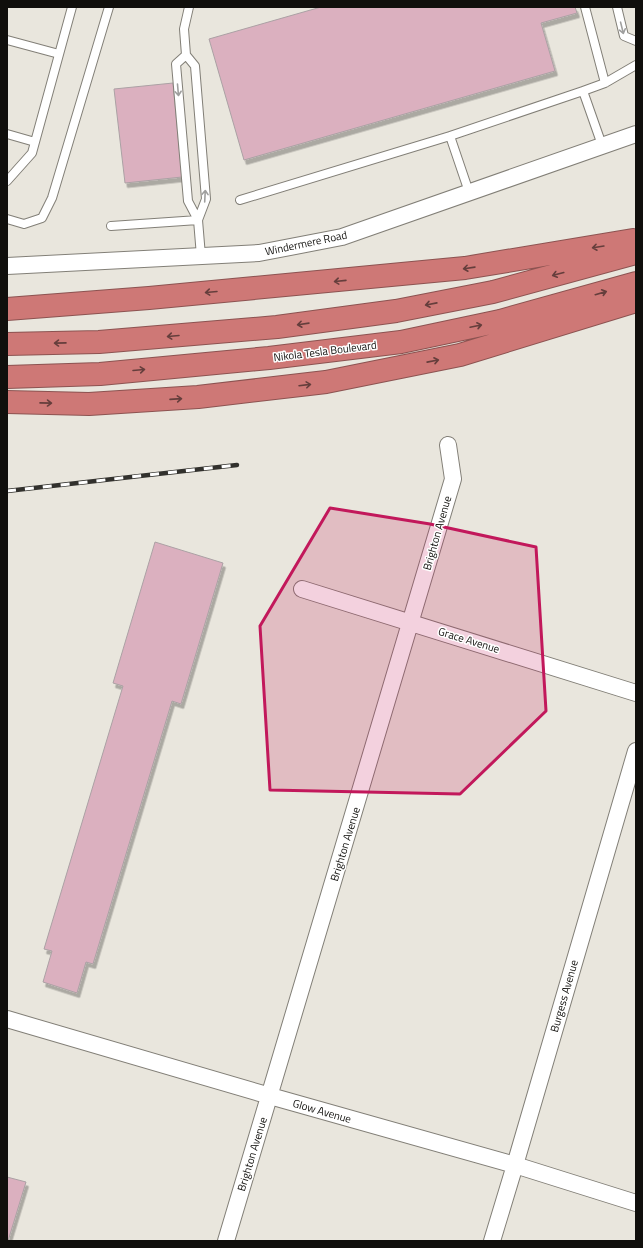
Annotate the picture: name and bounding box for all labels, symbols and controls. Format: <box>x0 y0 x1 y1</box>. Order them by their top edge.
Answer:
one-way arrow <box>618 21 626 34</box>
one-way arrow <box>175 83 182 96</box>
one-way arrow <box>201 190 208 203</box>
street label: Windermere Road <box>264 226 349 260</box>
one-way arrow <box>592 243 605 251</box>
one-way arrow <box>463 264 476 272</box>
one-way arrow <box>552 271 565 279</box>
one-way arrow <box>334 277 347 284</box>
one-way arrow <box>595 288 608 296</box>
one-way arrow <box>205 289 218 296</box>
one-way arrow <box>425 300 438 308</box>
one-way arrow <box>297 320 310 328</box>
one-way arrow <box>469 321 482 329</box>
one-way arrow <box>167 332 180 339</box>
street label: Nikola Tesla Boulevard <box>273 337 378 365</box>
one-way arrow <box>54 339 67 346</box>
one-way arrow <box>426 356 439 364</box>
one-way arrow <box>132 367 145 374</box>
one-way arrow <box>298 381 311 388</box>
one-way arrow <box>169 395 182 402</box>
one-way arrow <box>39 399 52 407</box>
street label: Brighton Avenue <box>419 493 455 572</box>
street label: Grace Avenue <box>436 623 502 657</box>
street label: Brighton Avenue <box>326 804 364 883</box>
street label: Burgess Avenue <box>546 958 582 1034</box>
street label: Glow Avenue <box>291 1095 354 1127</box>
street label: Brighton Avenue <box>233 1114 271 1193</box>

